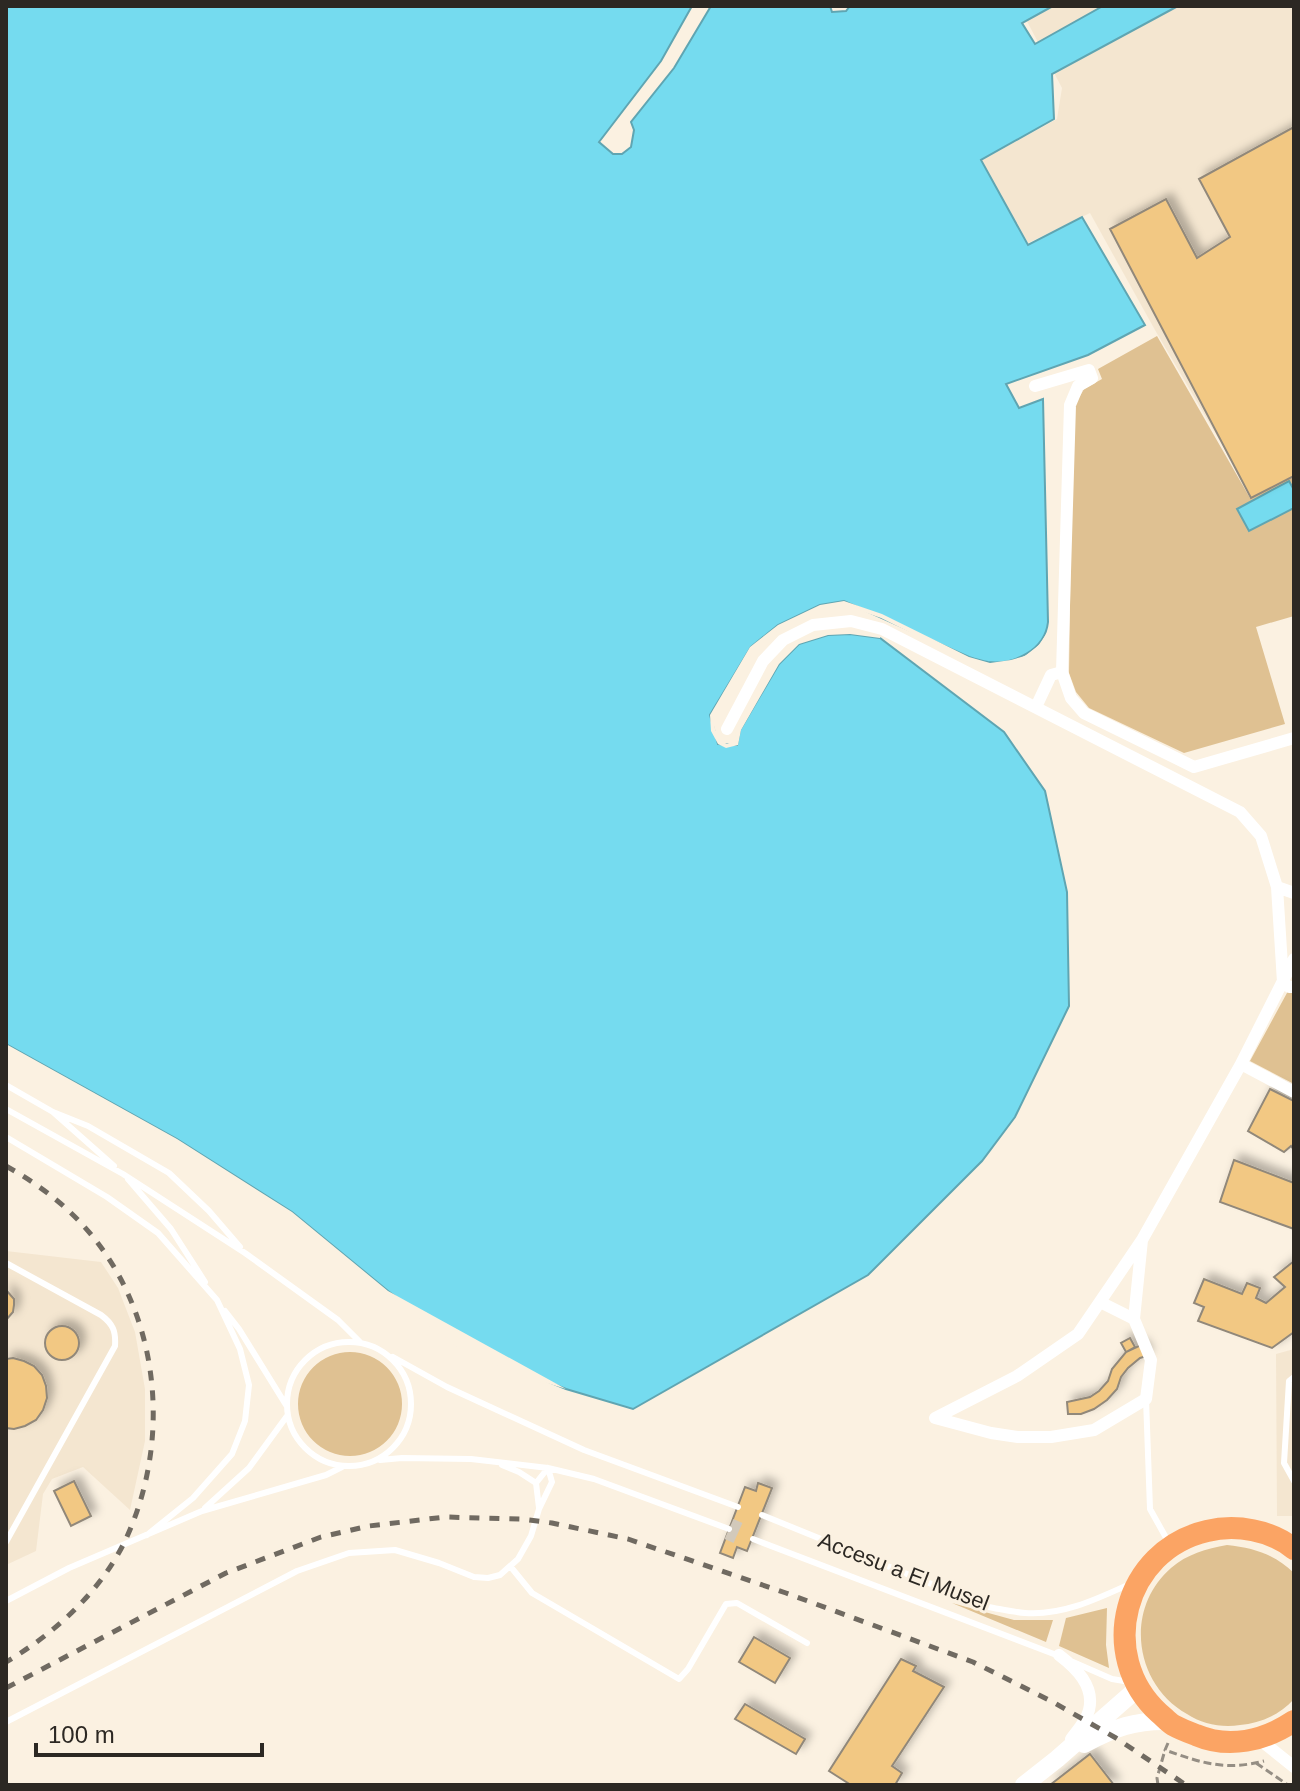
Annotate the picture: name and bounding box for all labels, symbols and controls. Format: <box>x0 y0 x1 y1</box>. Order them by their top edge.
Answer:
street label: Accesu a El Musel <box>815 1527 993 1616</box>
scale bar <box>36 1707 262 1757</box>
text: 100 m <box>48 1721 115 1748</box>

